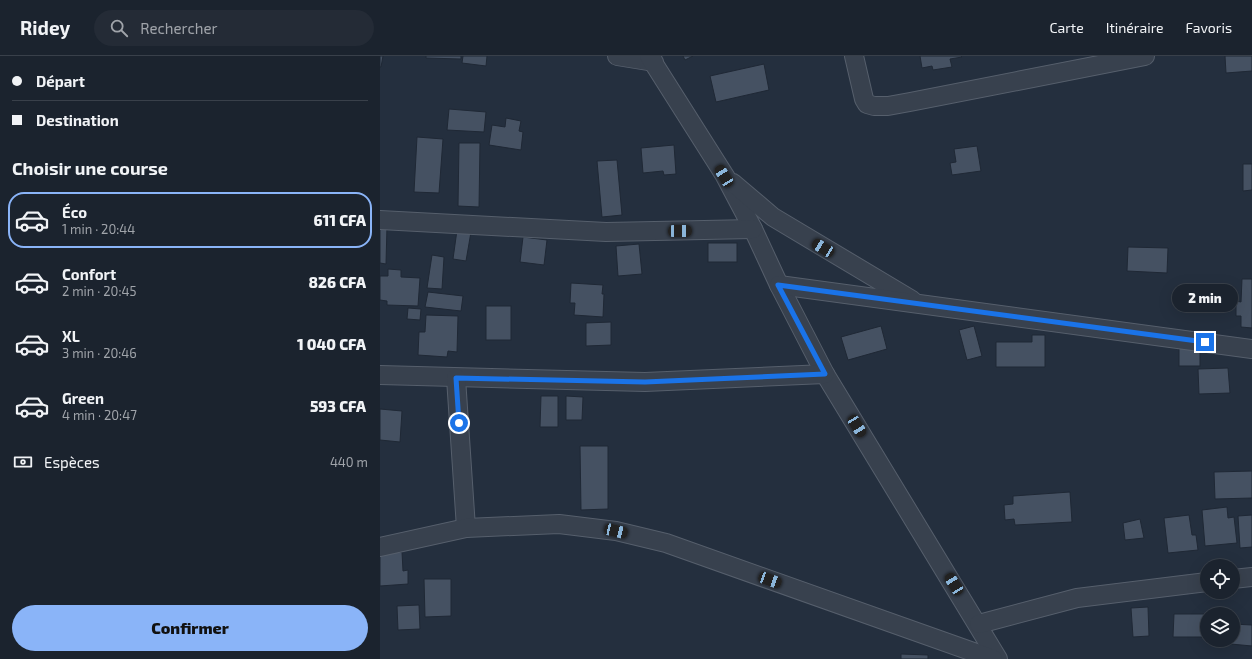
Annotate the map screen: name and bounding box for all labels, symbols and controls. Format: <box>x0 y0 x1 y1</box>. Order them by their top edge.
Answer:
search box <box>94 10 374 46</box>
text: Ridey <box>20 16 70 39</box>
icon: search <box>108 17 130 39</box>
text: Rechercher <box>140 19 218 37</box>
text: Carte <box>1050 19 1084 36</box>
text: Itinéraire <box>1106 19 1164 36</box>
text: Favoris <box>1186 19 1232 36</box>
text: Départ <box>36 72 85 90</box>
text: Destination <box>36 111 119 129</box>
text: Choisir une course <box>12 157 168 179</box>
car <box>713 163 735 189</box>
icon: car <box>14 202 50 238</box>
text: Éco <box>62 203 87 221</box>
text: 611 CFA <box>313 211 366 229</box>
text: 1 min · 20:44 <box>62 221 135 237</box>
car <box>668 225 692 237</box>
car <box>810 237 836 259</box>
icon: car <box>14 264 50 300</box>
text: Confort <box>62 265 116 283</box>
text: 826 CFA <box>309 273 366 291</box>
text: 2 min · 20:45 <box>62 283 136 299</box>
callout: 2 min <box>1172 284 1238 312</box>
text: 2 min <box>1188 290 1222 306</box>
icon: car <box>14 326 50 362</box>
text: XL <box>62 327 80 345</box>
route end <box>1196 333 1214 351</box>
text: 1 040 CFA <box>297 335 366 353</box>
text: 3 min · 20:46 <box>62 345 137 361</box>
icon: car <box>14 388 50 424</box>
text: Green <box>62 389 104 407</box>
text: 593 CFA <box>310 397 366 415</box>
text: 4 min · 20:47 <box>62 407 137 423</box>
car <box>846 413 868 439</box>
route start <box>450 414 468 432</box>
icon: cash <box>12 451 34 473</box>
text: Espèces <box>44 453 100 471</box>
text: 440 m <box>330 454 368 470</box>
car <box>603 522 629 540</box>
map controls <box>1200 559 1240 647</box>
button: locate <box>1200 559 1240 599</box>
car <box>757 570 783 590</box>
car <box>943 571 965 597</box>
button: Confirmer <box>12 605 368 651</box>
button: layers <box>1200 607 1240 647</box>

